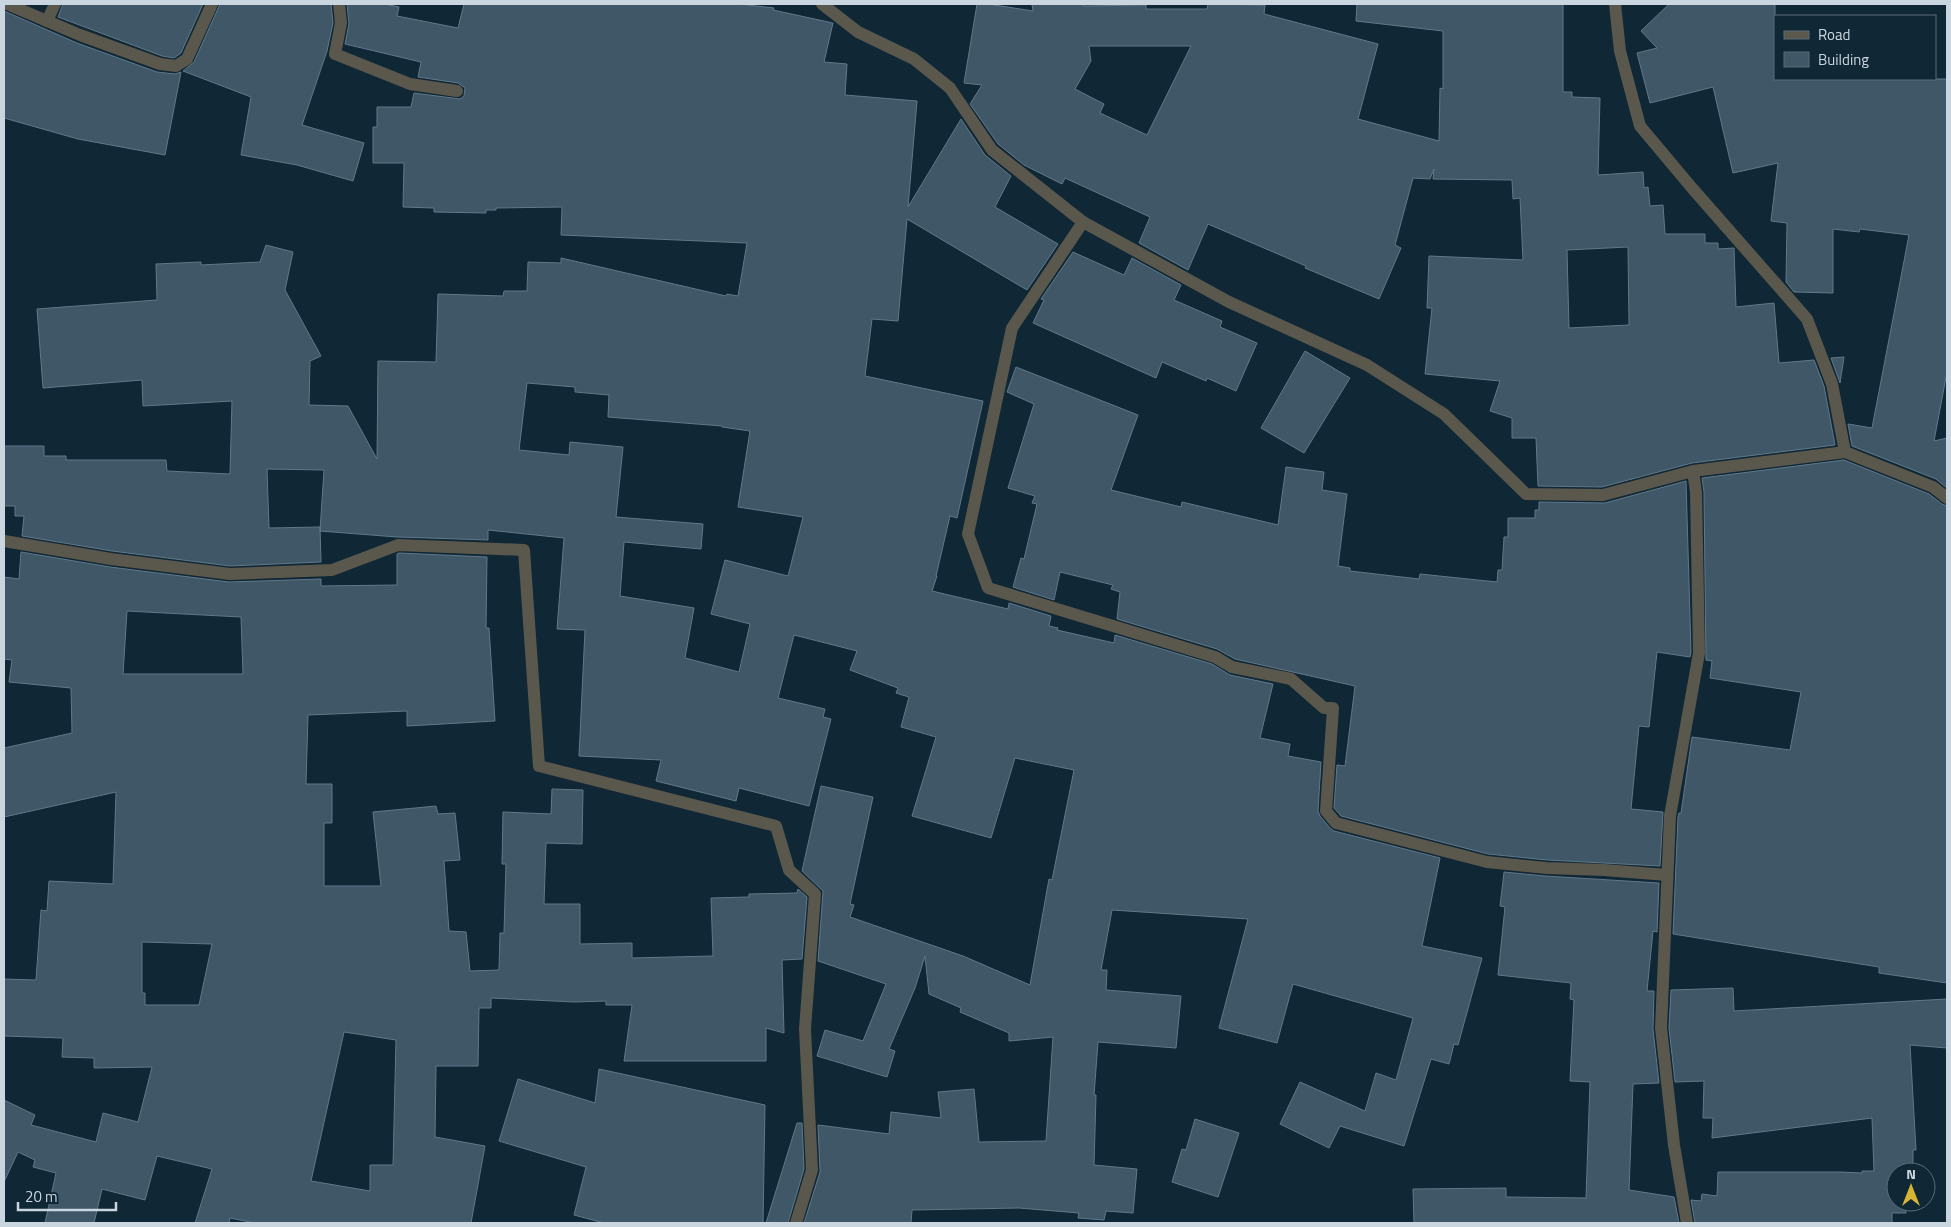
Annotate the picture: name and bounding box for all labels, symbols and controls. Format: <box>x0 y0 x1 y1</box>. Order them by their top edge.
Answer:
legend <box>1774 15 1936 80</box>
text: Road <box>1818 23 1850 46</box>
text: Building <box>1818 48 1869 71</box>
north arrow <box>1886 1162 1936 1212</box>
text: N <box>1906 1163 1916 1184</box>
scale bar <box>18 1180 115 1212</box>
text: 20 m <box>25 1185 58 1208</box>

